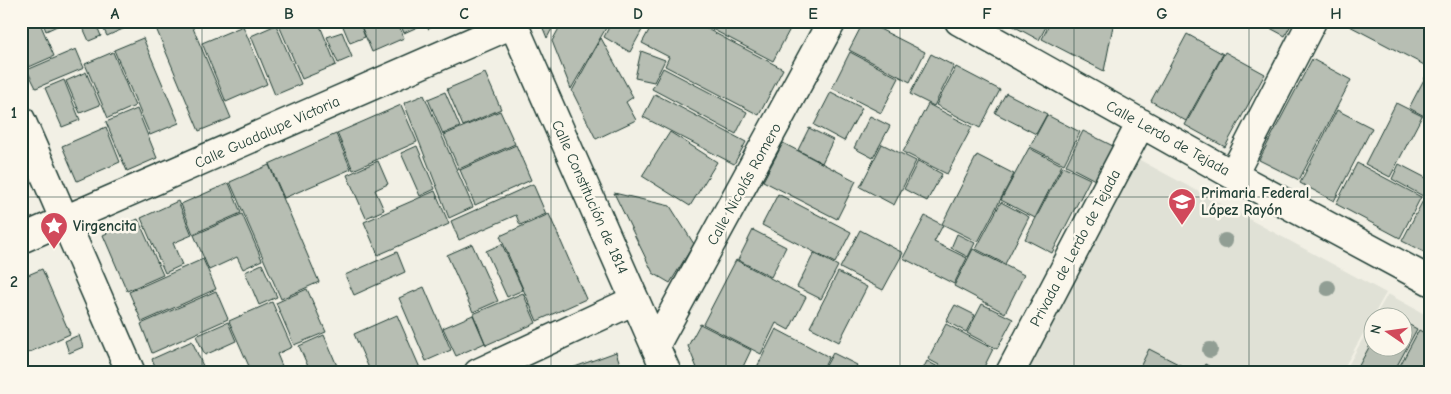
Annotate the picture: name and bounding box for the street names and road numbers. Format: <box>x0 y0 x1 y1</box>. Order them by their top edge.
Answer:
street label: Calle Guadalupe Victoria <box>192 92 342 172</box>
street label: Calle Lerdo de Tejada <box>1103 96 1233 180</box>
street label: Calle Constitución de 1814 <box>548 117 632 277</box>
street label: Calle Nicolás Romero <box>703 120 785 248</box>
street label: Privada de Lerdo de Tejada <box>1026 166 1124 330</box>

